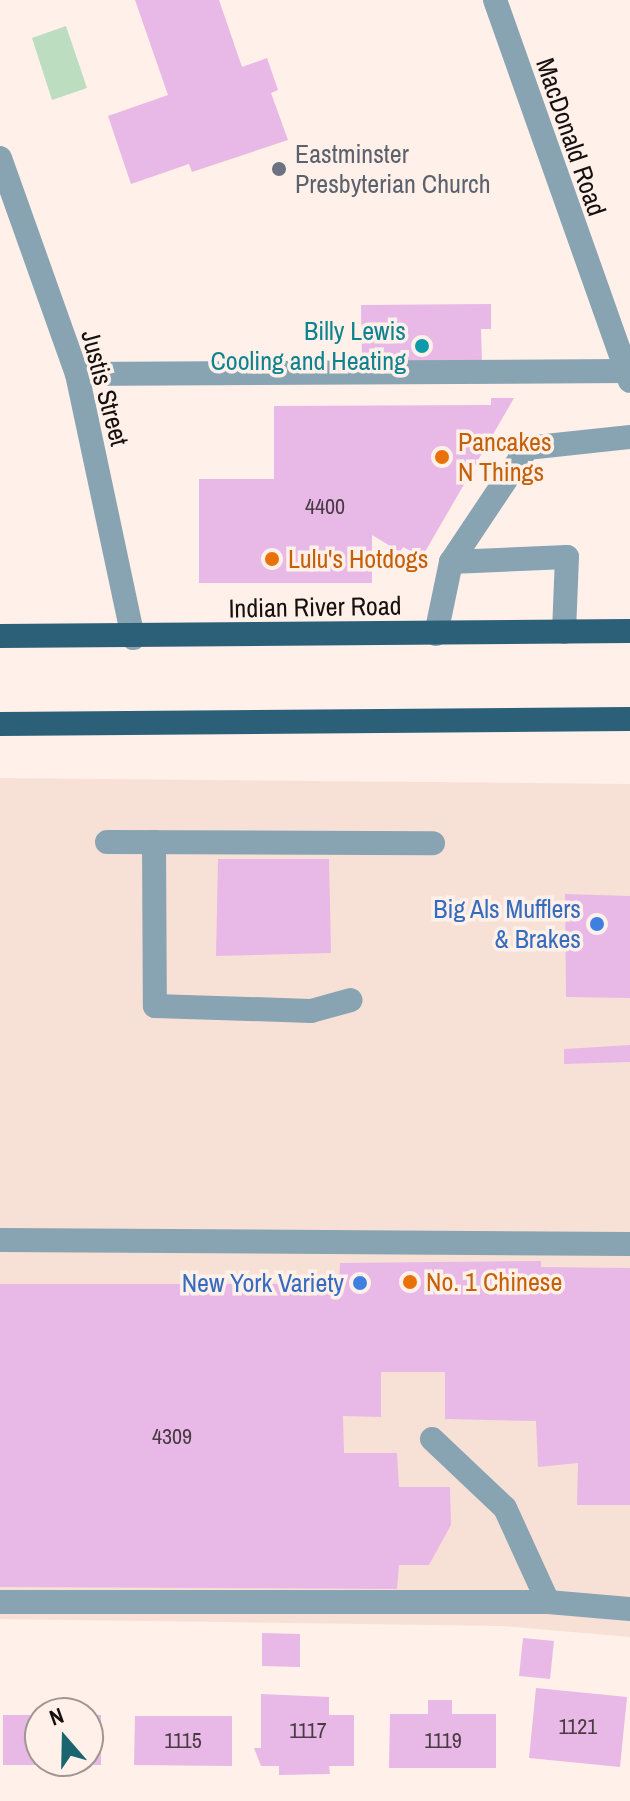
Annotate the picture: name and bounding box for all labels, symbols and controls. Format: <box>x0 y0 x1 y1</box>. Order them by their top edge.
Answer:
street label: MacDonald Road <box>529 54 613 220</box>
place label: Eastminster Presbyterian Church <box>295 138 491 200</box>
marker: Eastminster Presbyterian Church <box>270 160 288 178</box>
place label: Billy Lewis Cooling and Heating <box>210 315 406 376</box>
street label: Justis Street <box>75 327 135 449</box>
marker: Billy Lewis Cooling and Heating <box>413 337 431 355</box>
place label: Pancakes N Things <box>458 426 552 488</box>
marker: Pancakes N Things <box>433 448 451 466</box>
house number: 4400 <box>305 494 345 520</box>
place label: Lulu's Hotdogs <box>288 543 428 575</box>
marker: Lulu's Hotdogs <box>263 550 281 568</box>
street label: Indian River Road <box>228 590 402 624</box>
place label: Big Als Mufflers & Brakes <box>432 893 581 954</box>
marker: Big Als Mufflers & Brakes <box>588 915 606 933</box>
place label: No. 1 Chinese <box>426 1266 562 1298</box>
place label: New York Variety <box>181 1267 344 1299</box>
marker: No. 1 Chinese <box>401 1273 419 1291</box>
marker: New York Variety <box>351 1274 369 1292</box>
house number: 4309 <box>152 1424 192 1450</box>
north arrow <box>24 1697 104 1777</box>
text: N <box>45 1700 68 1733</box>
house number: 1121 <box>559 1714 597 1740</box>
house number: 1117 <box>289 1718 327 1744</box>
house number: 1115 <box>164 1728 202 1754</box>
house number: 1119 <box>424 1728 462 1754</box>

